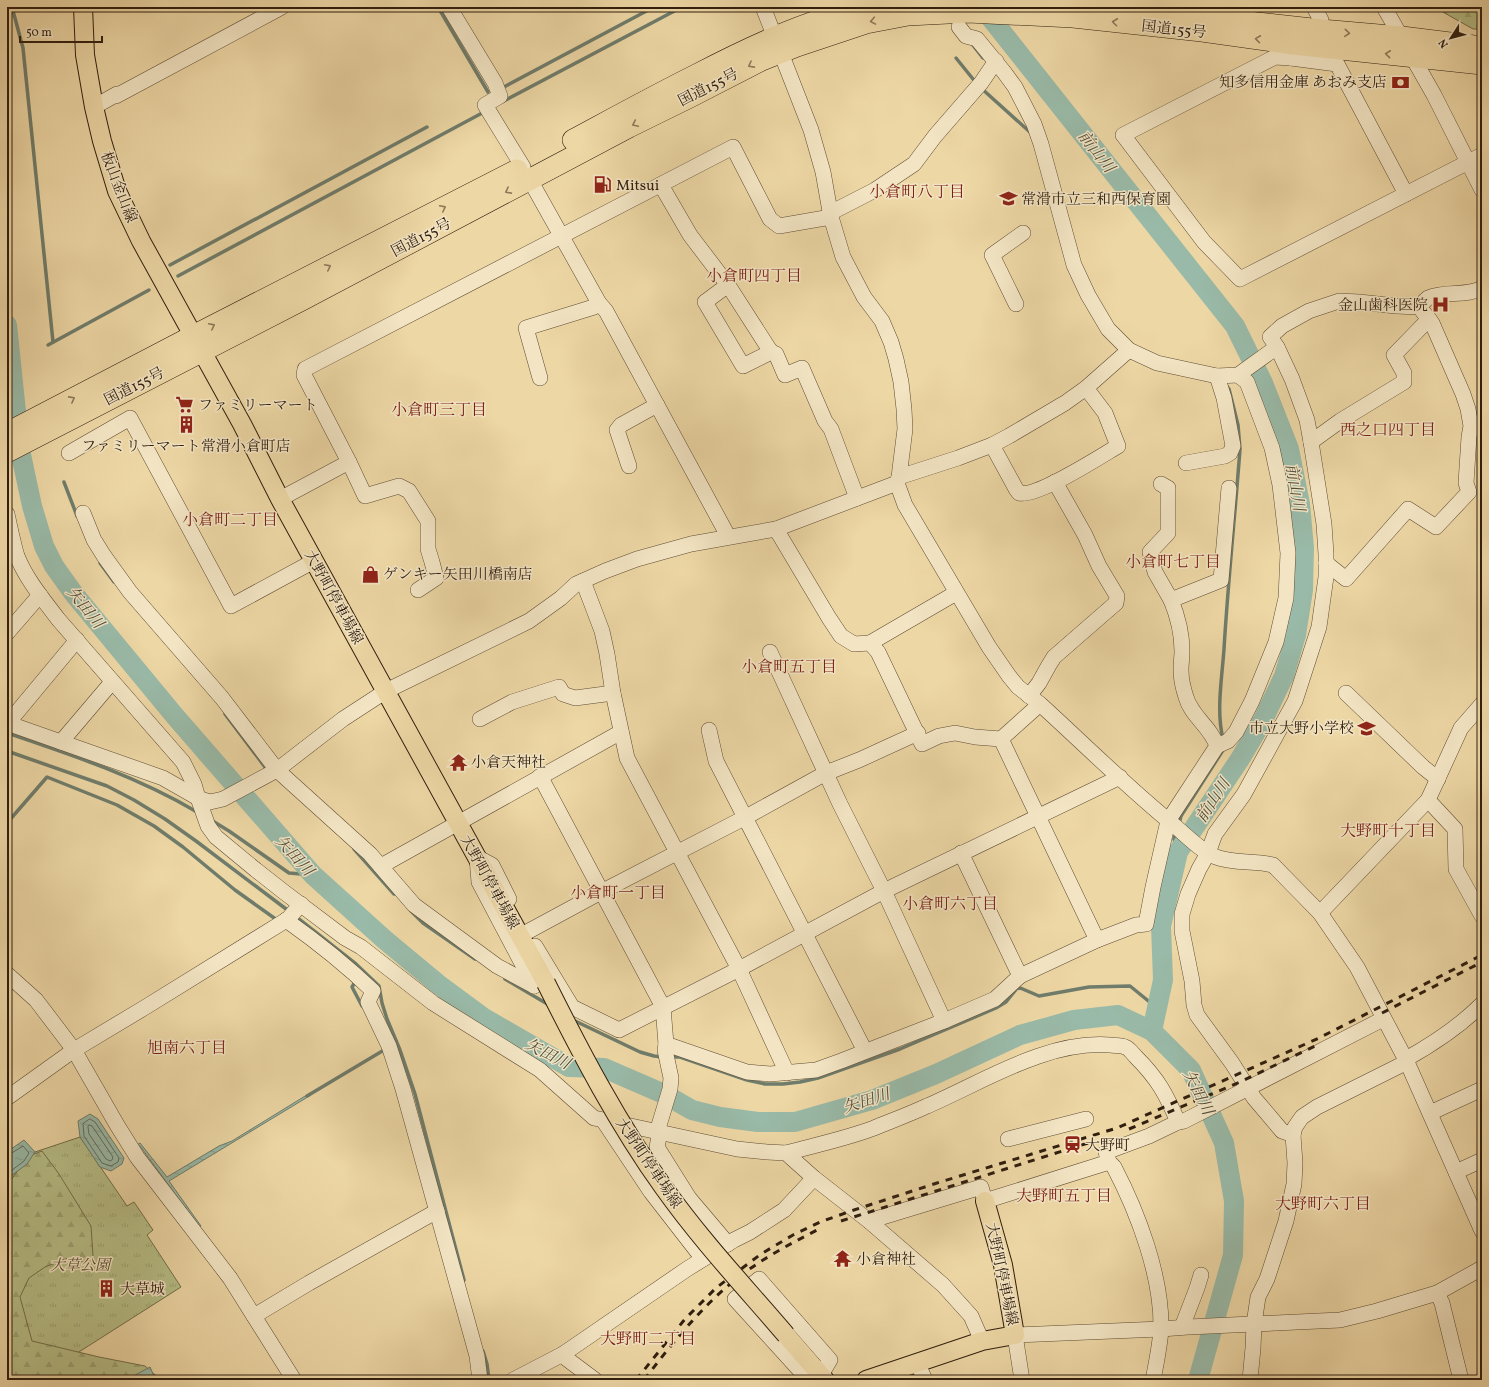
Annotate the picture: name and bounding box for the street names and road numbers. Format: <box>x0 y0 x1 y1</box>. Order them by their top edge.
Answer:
street label: 国道155号 <box>1140 17 1207 44</box>
street label: 国道155号 <box>675 64 743 113</box>
street label: 板山金山線 <box>94 149 141 226</box>
street label: 国道155号 <box>388 214 455 263</box>
street label: 国道155号 <box>101 363 169 412</box>
street label: 大野町停車場線 <box>298 547 367 649</box>
street label: 大野町停車場線 <box>454 832 523 934</box>
street label: 大野町停車場線 <box>610 1114 686 1213</box>
street label: 大野町停車場線 <box>979 1221 1022 1328</box>

